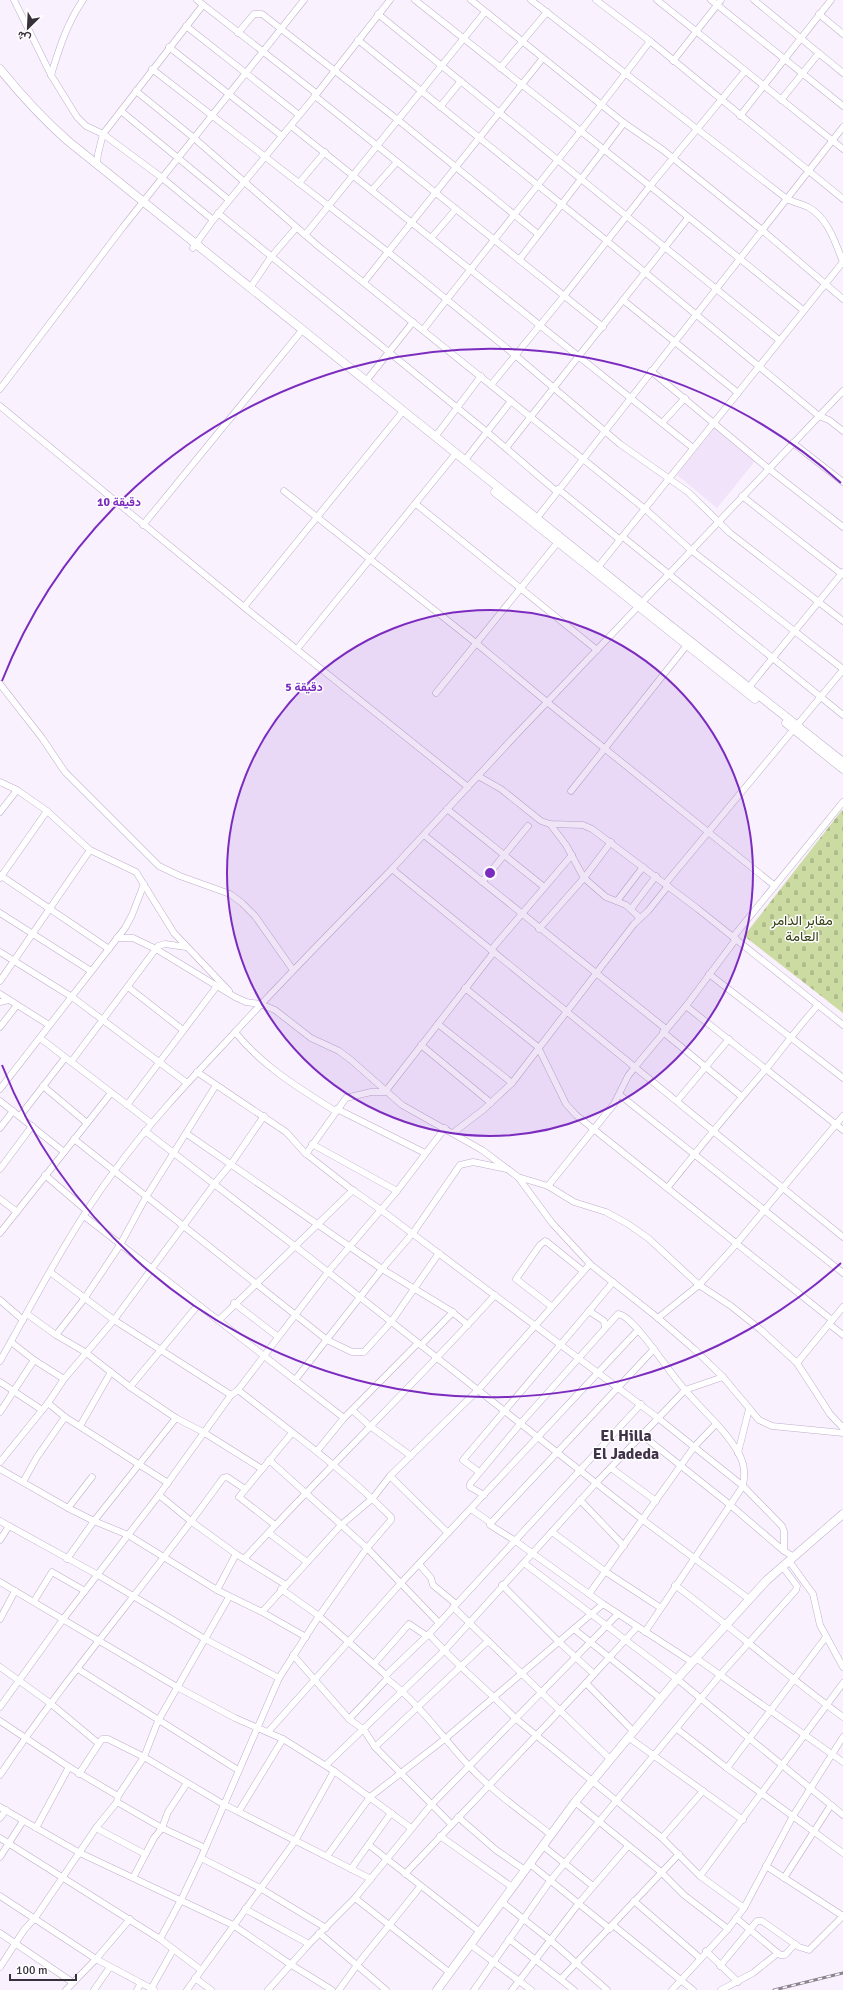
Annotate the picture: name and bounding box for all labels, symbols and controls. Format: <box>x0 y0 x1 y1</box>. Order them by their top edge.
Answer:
north arrow <box>8 8 48 48</box>
text: ش <box>15 28 33 45</box>
text: 10 دقيقة <box>97 495 141 510</box>
text: 5 دقيقة <box>285 680 323 695</box>
centre of rings <box>483 866 497 880</box>
park label: مقابر الدامر العامة <box>770 912 833 945</box>
district label: El Hilla El Jadeda <box>593 1426 659 1464</box>
scale bar <box>10 1956 76 1982</box>
text: 100 m <box>16 1963 48 1978</box>

